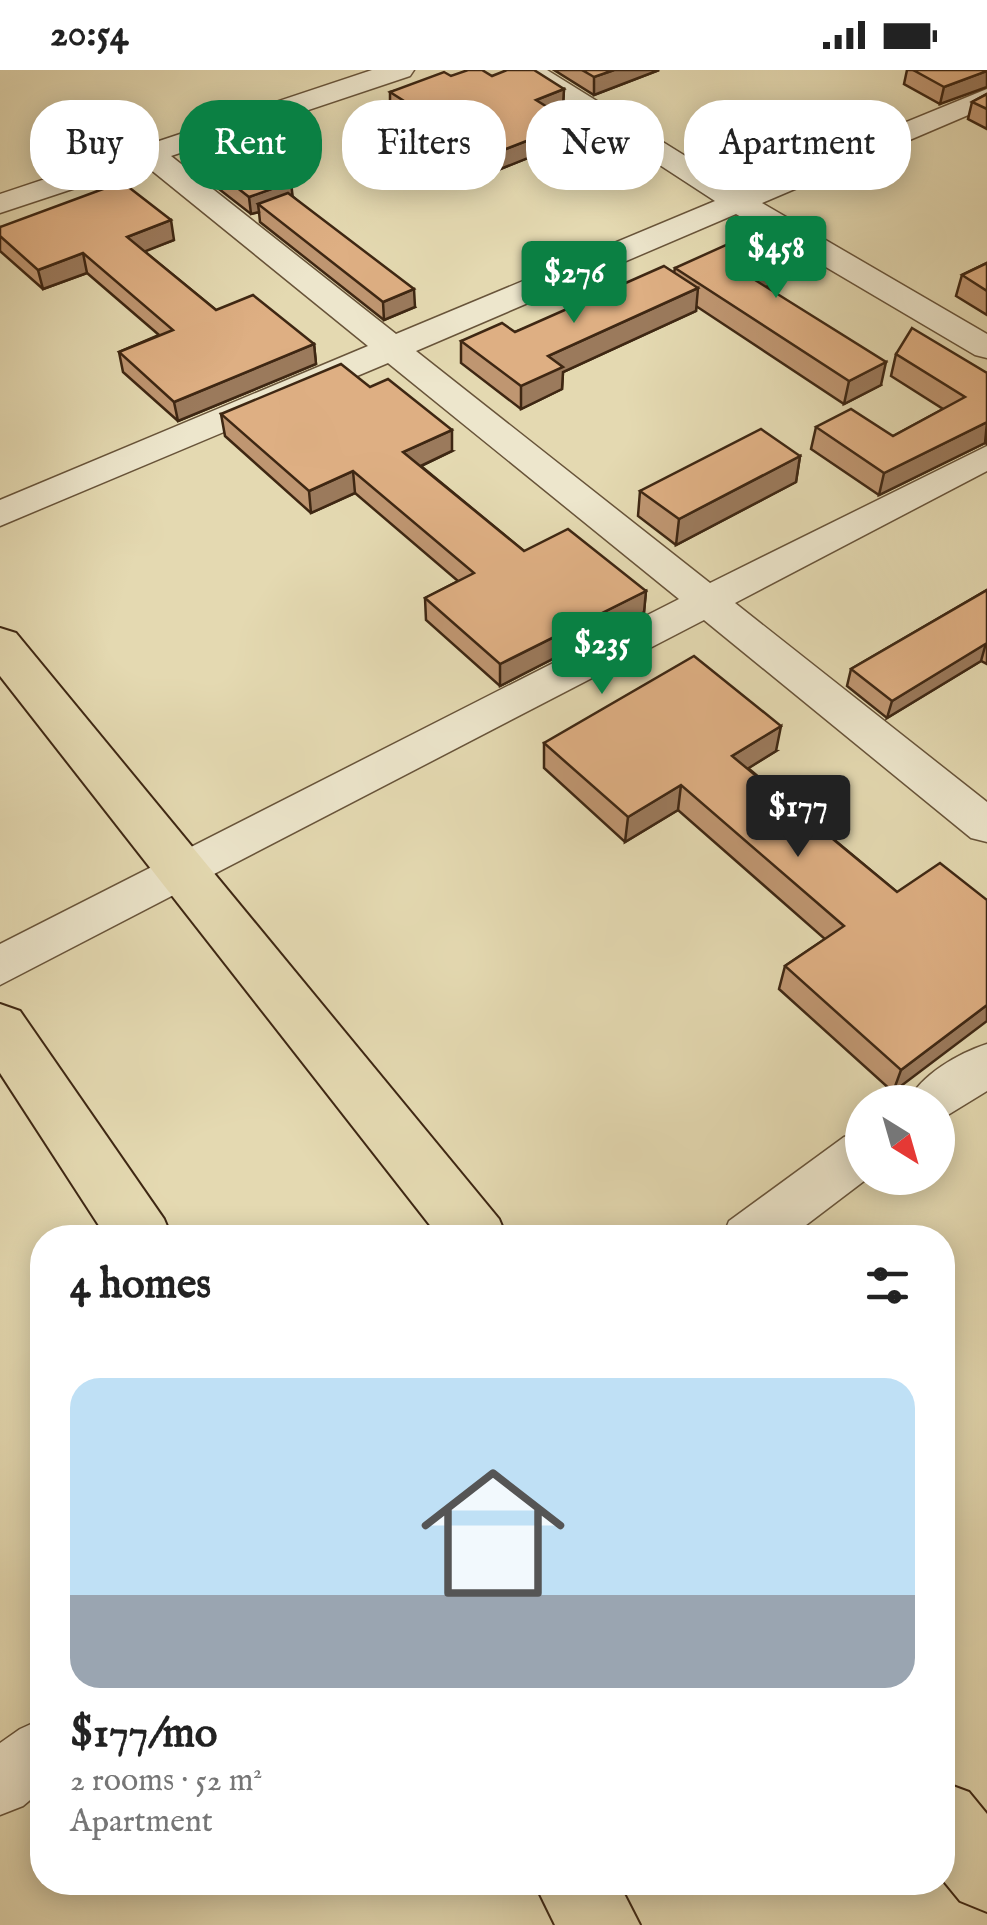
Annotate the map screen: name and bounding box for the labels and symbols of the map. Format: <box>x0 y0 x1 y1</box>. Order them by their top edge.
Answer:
pin: $458 <box>717 216 835 301</box>
pin: $276 <box>515 241 633 326</box>
pin: $235 <box>543 612 661 697</box>
pin: $177 <box>739 775 857 860</box>
north arrow <box>845 1085 955 1195</box>

